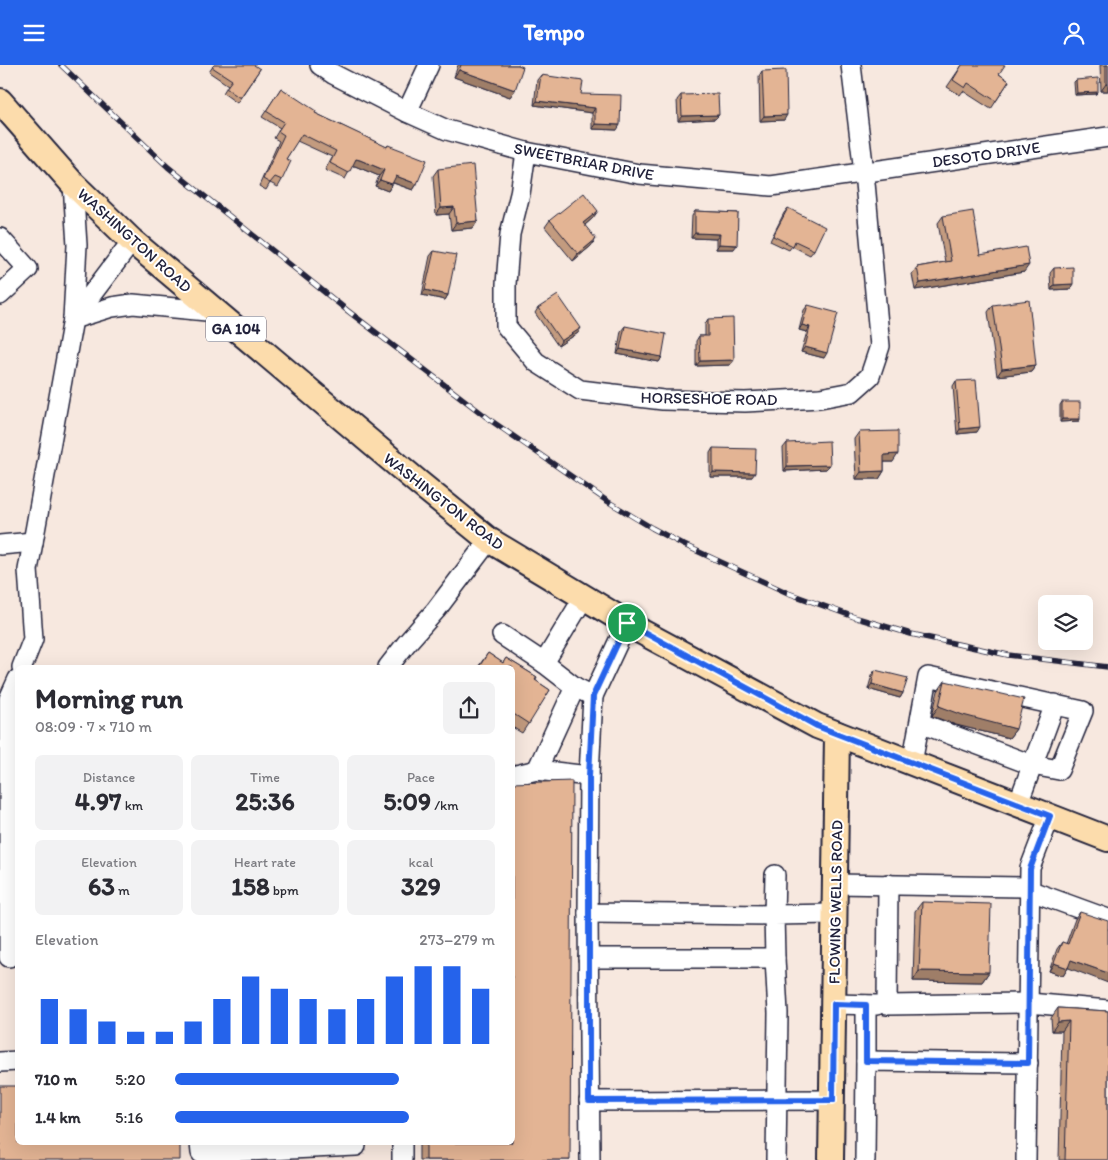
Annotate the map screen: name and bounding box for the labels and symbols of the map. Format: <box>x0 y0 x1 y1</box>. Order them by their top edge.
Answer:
street label: DESOTO DRIVE <box>931 138 1041 171</box>
street label: SWEETBRIAR DRIVE <box>512 139 656 184</box>
street label: WASHINGTON ROAD <box>74 184 196 297</box>
road number: GA 104 <box>206 317 266 341</box>
street label: HORSESHOE ROAD <box>640 388 778 409</box>
street label: WASHINGTON ROAD <box>380 449 507 554</box>
pin <box>606 602 648 644</box>
street label: FLOWING WELLS ROAD <box>825 820 846 984</box>

